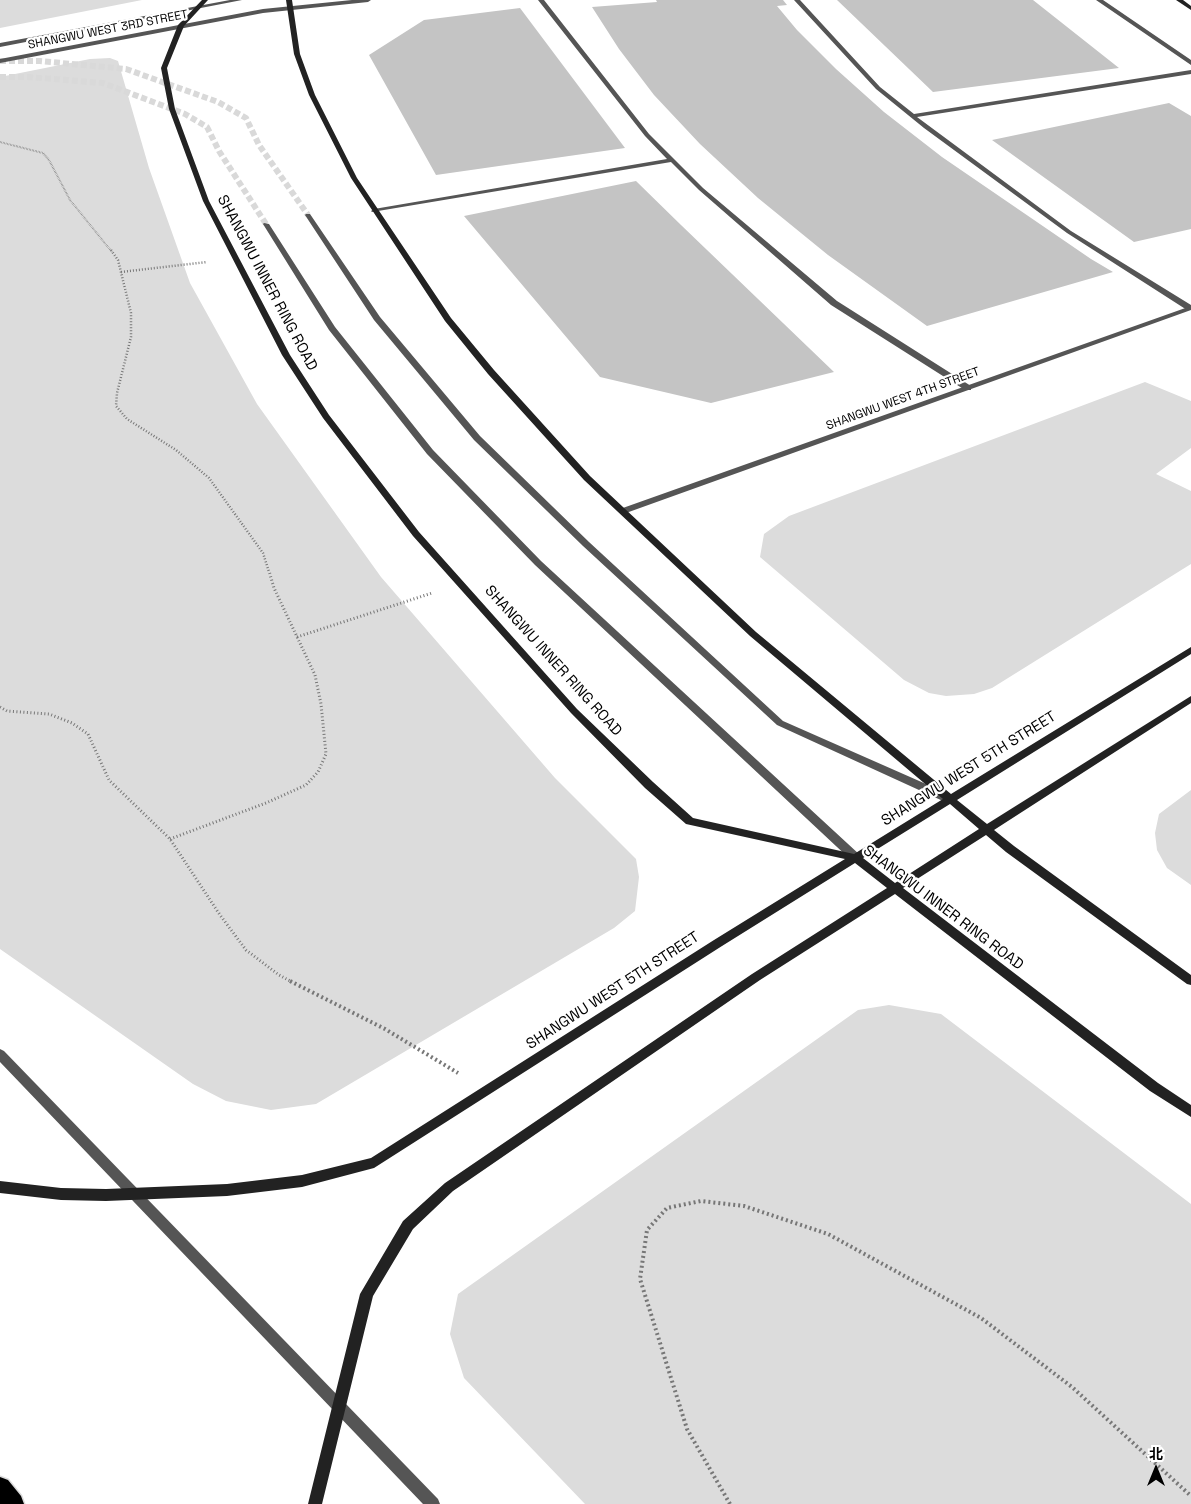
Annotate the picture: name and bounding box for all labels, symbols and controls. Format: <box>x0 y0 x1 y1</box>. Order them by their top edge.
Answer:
street label: SHANGWU WEST 3RD STREET <box>27 7 189 53</box>
street label: SHANGWU INNER RING ROAD <box>213 192 321 374</box>
street label: SHANGWU WEST 4TH STREET <box>824 364 982 434</box>
street label: SHANGWU INNER RING ROAD <box>481 582 625 740</box>
street label: SHANGWU WEST 5TH STREET <box>878 708 1060 830</box>
street label: SHANGWU INNER RING ROAD <box>859 842 1027 974</box>
street label: SHANGWU WEST 5TH STREET <box>523 928 703 1054</box>
north arrow <box>1131 1444 1181 1494</box>
text: 北 <box>1149 1445 1163 1463</box>

